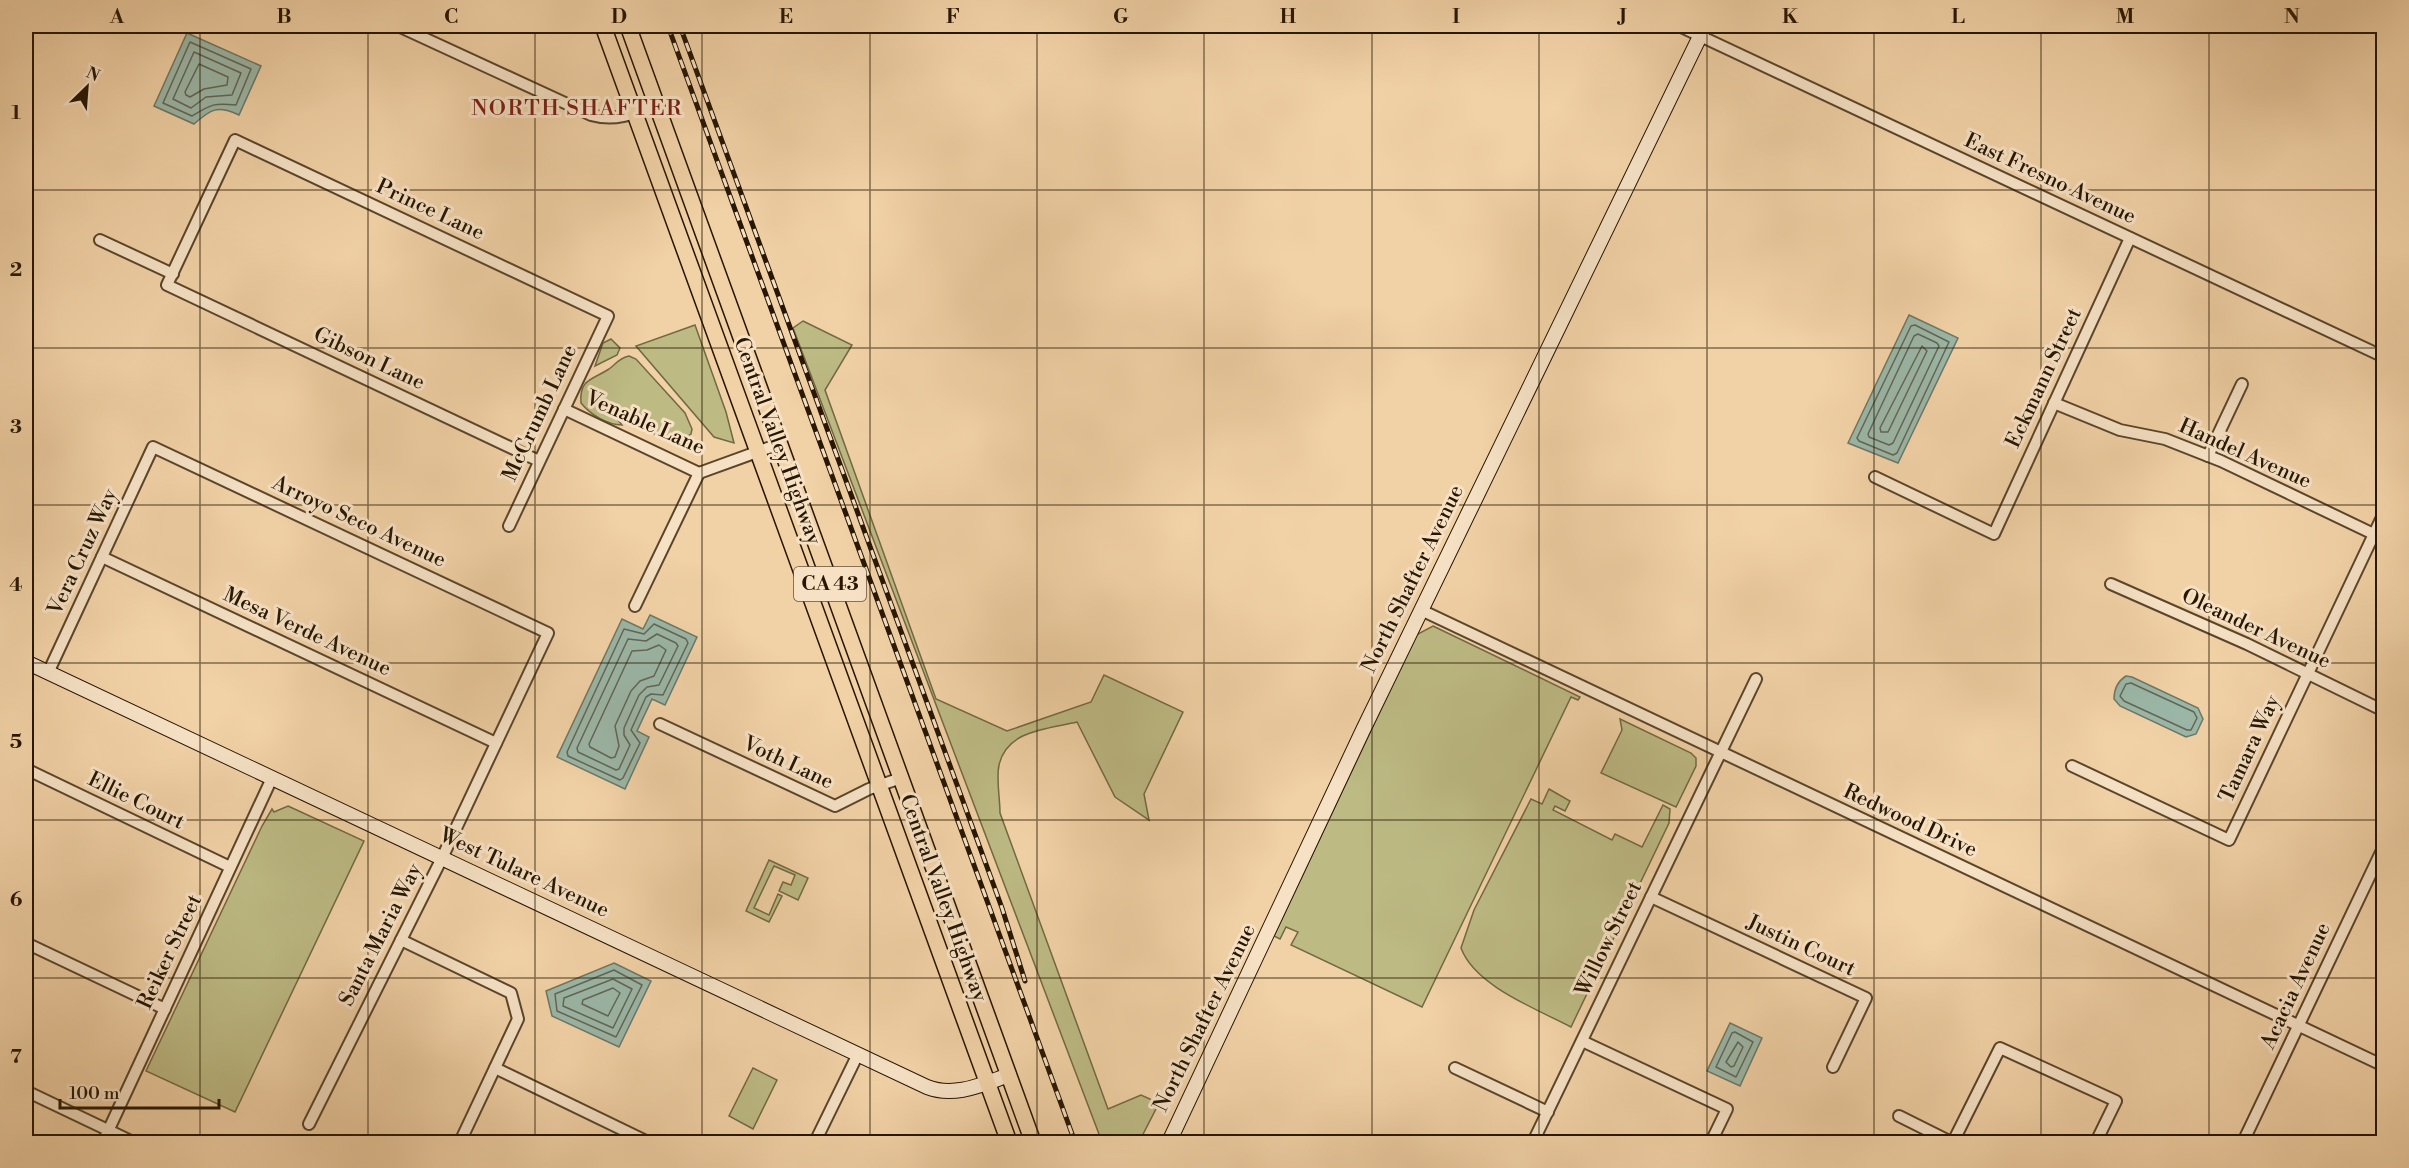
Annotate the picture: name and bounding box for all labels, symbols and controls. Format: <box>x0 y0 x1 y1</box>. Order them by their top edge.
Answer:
text: A <box>109 5 125 30</box>
text: B <box>276 5 292 30</box>
text: C <box>444 5 458 30</box>
text: D <box>611 5 627 30</box>
text: E <box>779 5 793 30</box>
text: F <box>946 5 960 30</box>
text: G <box>1113 5 1129 30</box>
text: H <box>1280 5 1297 30</box>
text: I <box>1452 5 1460 30</box>
text: J <box>1616 5 1627 30</box>
text: K <box>1782 5 1799 30</box>
text: L <box>1951 5 1965 30</box>
text: M <box>2116 5 2135 30</box>
text: N <box>2284 5 2300 30</box>
north arrow <box>57 57 117 117</box>
text: N <box>83 63 103 86</box>
district label: NORTH SHAFTER <box>471 95 683 122</box>
text: 1 <box>11 101 21 126</box>
street label: East Fresno Avenue <box>1960 128 2140 230</box>
street label: Prince Lane <box>372 174 488 246</box>
text: 2 <box>10 258 22 283</box>
street label: Eckmann Street <box>2000 303 2088 452</box>
street label: Gibson Lane <box>309 322 429 396</box>
street label: Central Valley Highway <box>727 334 827 549</box>
street label: McCrumb Lane <box>497 341 583 485</box>
street label: Venable Lane <box>580 385 709 461</box>
street label: Handel Avenue <box>2175 413 2315 495</box>
text: 3 <box>10 415 22 440</box>
street label: Arroyo Seco Avenue <box>267 470 450 574</box>
street label: North Shafter Avenue <box>1356 481 1470 677</box>
street label: Vera Cruz Way <box>42 484 124 620</box>
road number: CA 43 <box>794 567 866 601</box>
text: 4 <box>9 573 23 598</box>
street label: Mesa Verde Avenue <box>219 582 395 682</box>
street label: Oleander Avenue <box>2177 583 2335 675</box>
street label: Tamara Way <box>2214 690 2287 807</box>
text: 5 <box>10 730 22 755</box>
street label: Voth Lane <box>738 730 837 795</box>
street label: Ellie Court <box>84 766 189 836</box>
street label: Redwood Drive <box>1839 779 1981 863</box>
street label: Central Valley Highway <box>893 791 993 1006</box>
street label: West Tulare Avenue <box>434 822 613 924</box>
street label: Santa Maria Way <box>334 859 429 1011</box>
street label: Willow Street <box>1570 877 1648 1002</box>
text: 6 <box>10 888 23 913</box>
street label: Reiker Street <box>132 890 208 1014</box>
street label: Justin Court <box>1742 909 1860 983</box>
street label: Acacia Avenue <box>2255 919 2337 1054</box>
street label: North Shafter Avenue <box>1148 920 1262 1116</box>
text: 7 <box>10 1045 22 1070</box>
scale bar <box>60 1072 219 1110</box>
text: 100 m <box>69 1082 120 1105</box>

